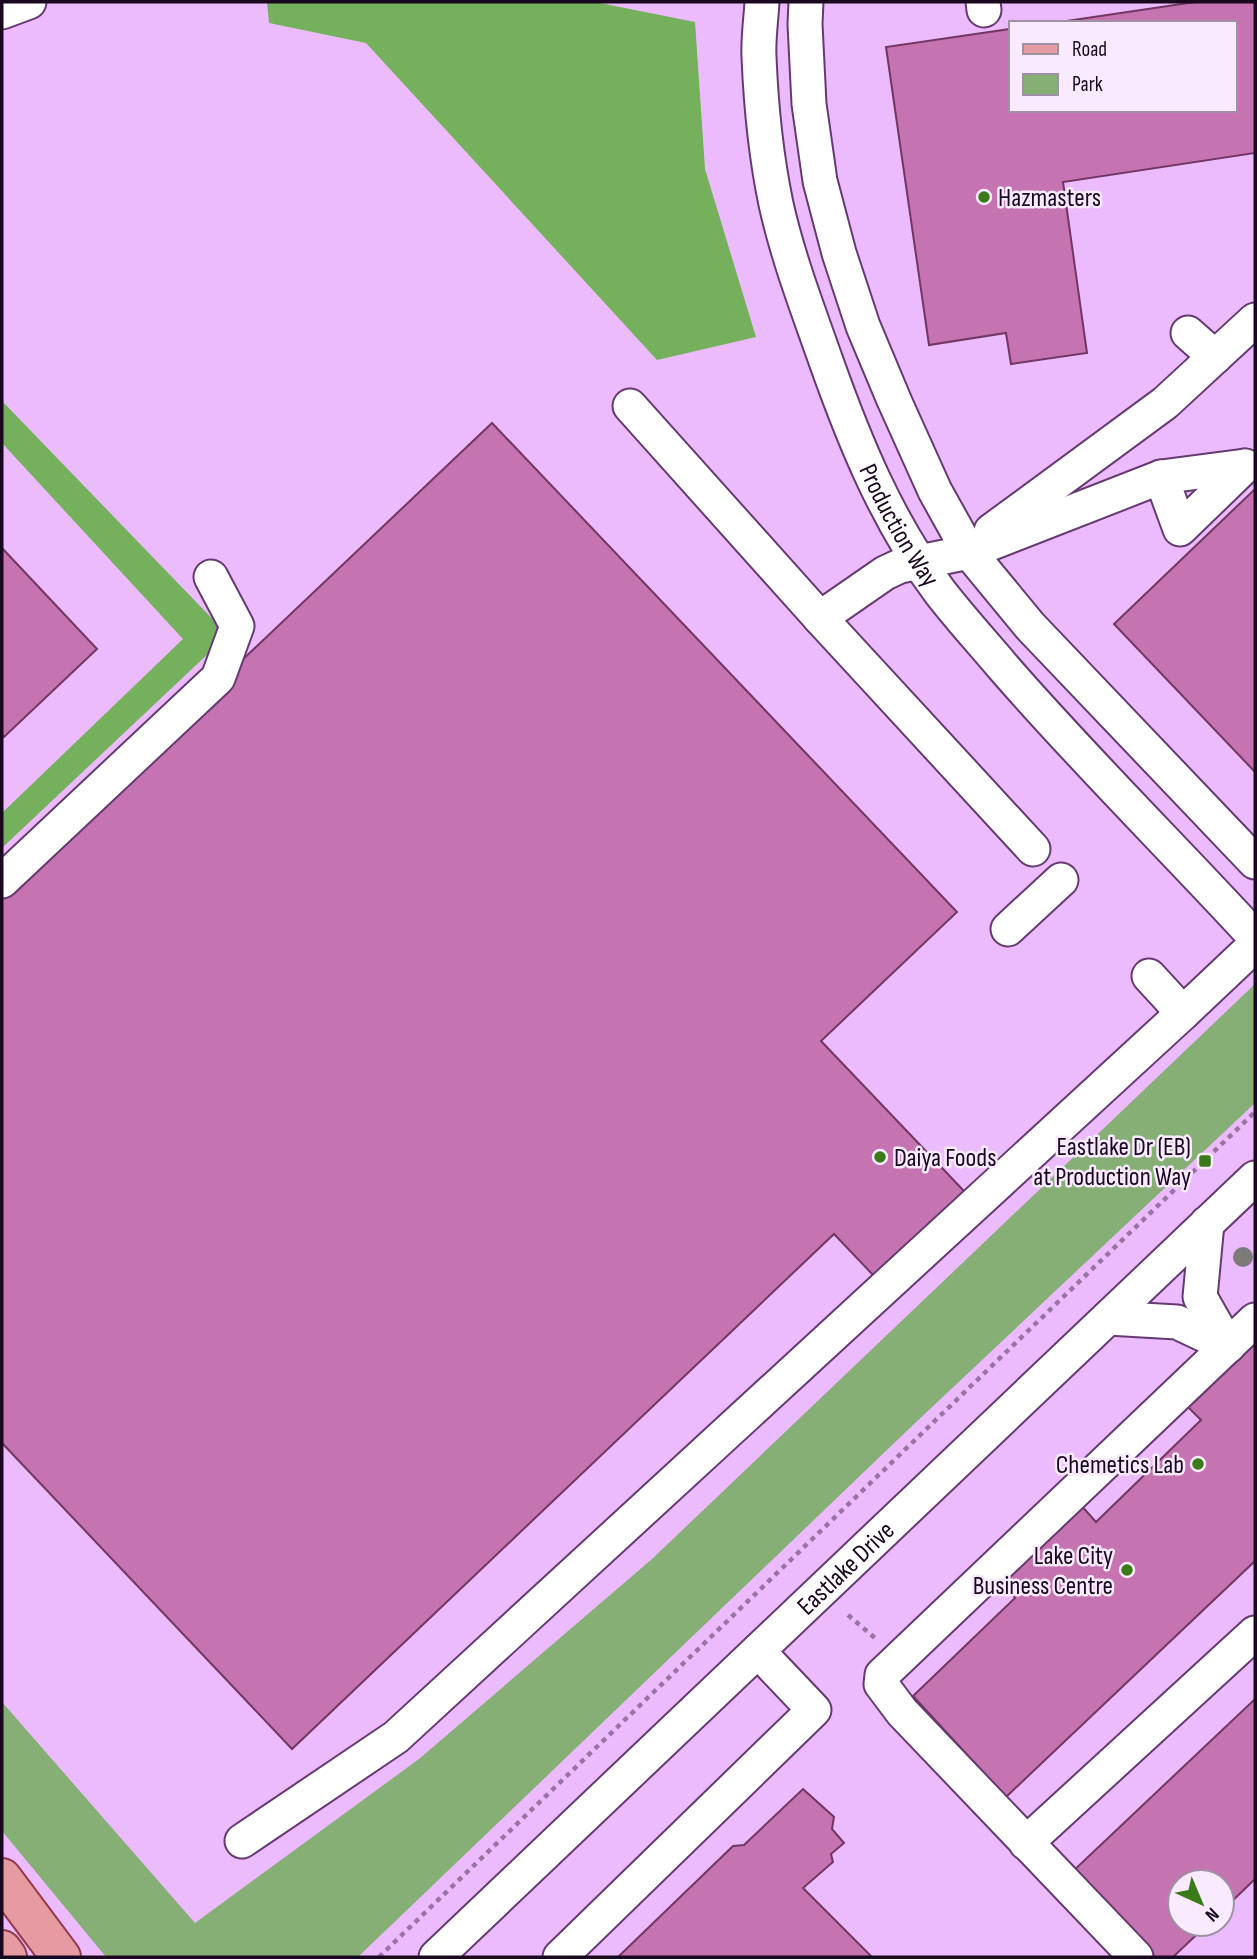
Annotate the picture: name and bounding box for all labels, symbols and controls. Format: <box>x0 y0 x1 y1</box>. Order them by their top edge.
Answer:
legend <box>1009 21 1236 112</box>
text: Road <box>1072 37 1107 62</box>
text: Park <box>1072 72 1103 97</box>
place label: Hazmasters <box>998 183 1101 214</box>
marker: Hazmasters <box>976 189 992 205</box>
street label: Production Way <box>851 459 945 593</box>
place label: Eastlake Dr (EB) at Production Way <box>1033 1132 1191 1193</box>
place label: Daiya Foods <box>894 1143 997 1174</box>
marker: Daiya Foods <box>872 1149 888 1165</box>
marker: Eastlake Dr (EB) at Production Way <box>1197 1153 1213 1169</box>
place label: Chemetics Lab <box>1056 1450 1184 1481</box>
marker: Chemetics Lab <box>1190 1456 1206 1472</box>
street label: Eastlake Drive <box>792 1515 901 1622</box>
place label: Lake City Business Centre <box>973 1541 1113 1602</box>
marker: Lake City Business Centre <box>1119 1562 1135 1578</box>
north arrow <box>1166 1868 1236 1938</box>
text: N <box>1200 1902 1223 1926</box>

